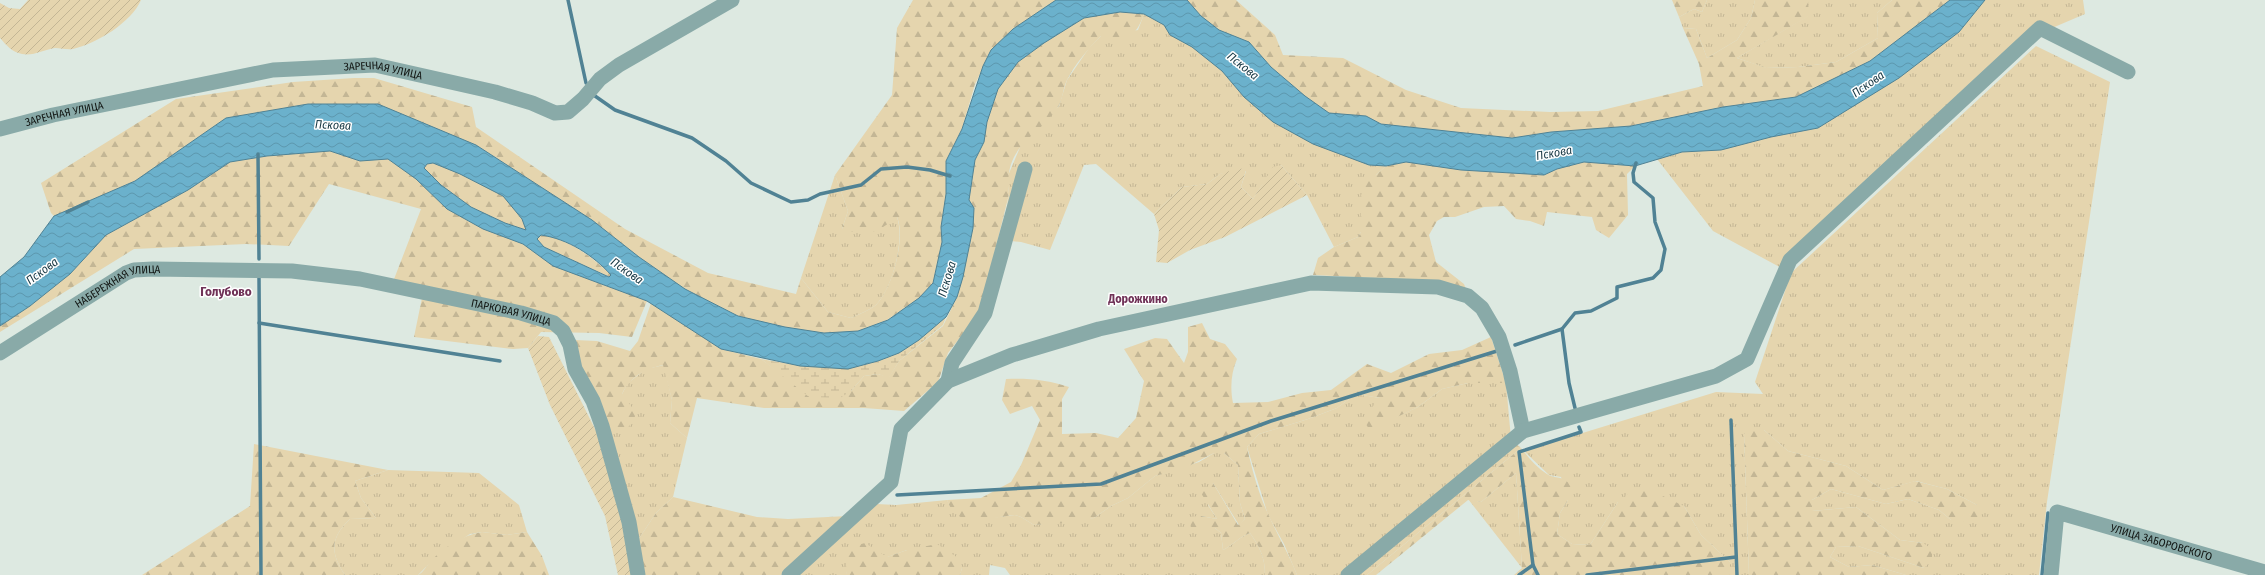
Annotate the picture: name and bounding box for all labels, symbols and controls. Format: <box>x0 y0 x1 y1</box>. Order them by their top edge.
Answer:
water label: Пскова <box>1224 49 1262 83</box>
street label: ЗАРЕЧНАЯ УЛИЦА <box>343 59 424 82</box>
water label: Пскова <box>1849 68 1887 100</box>
street label: ЗАРЕЧНАЯ УЛИЦА <box>24 99 105 129</box>
water label: Пскова <box>315 117 351 133</box>
water label: Пскова <box>1535 143 1573 163</box>
water label: Пскова <box>23 255 61 287</box>
water label: Пскова <box>608 255 646 287</box>
water label: Пскова <box>935 260 959 298</box>
street label: НАБЕРЕЖНАЯ УЛИЦА <box>73 263 161 311</box>
district label: Голубово <box>200 284 252 299</box>
district label: Дорожкино <box>1107 292 1168 306</box>
street label: ПАРКОВАЯ УЛИЦА <box>470 297 553 329</box>
street label: УЛИЦА ЗАБОРОВСКОГО <box>2108 521 2214 563</box>

